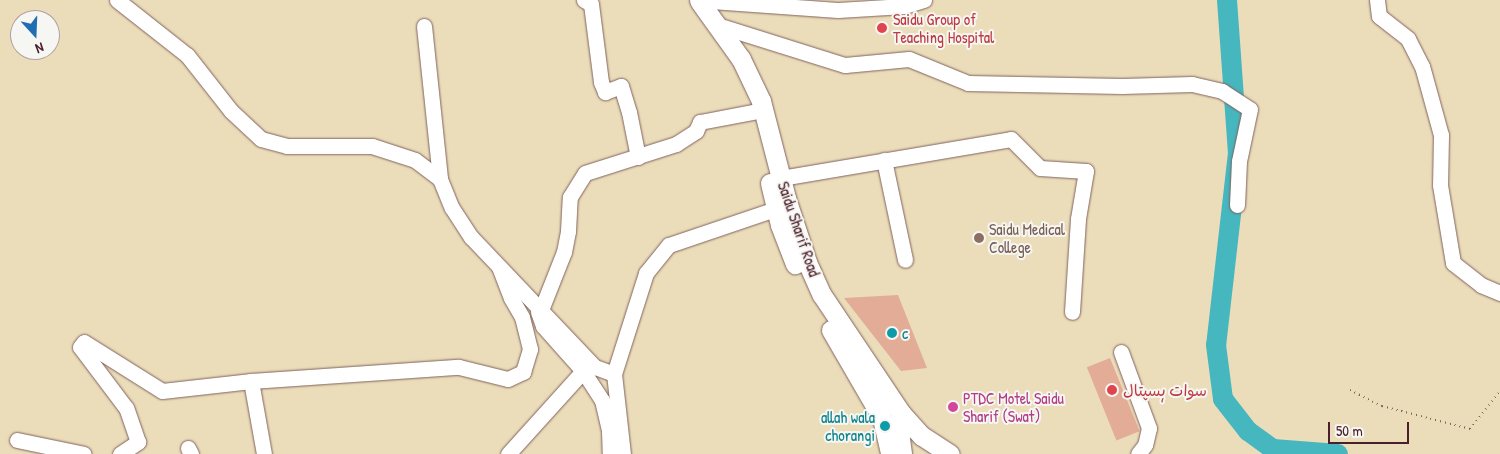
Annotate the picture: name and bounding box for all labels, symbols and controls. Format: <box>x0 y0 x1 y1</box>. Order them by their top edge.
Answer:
place label: Saidu Group of Teaching Hospital <box>893 9 994 47</box>
north arrow <box>10 10 60 60</box>
marker: Saidu Group of Teaching Hospital <box>875 21 889 35</box>
text: N <box>33 38 47 59</box>
street label: Saidu Sharif Road <box>774 179 824 279</box>
place label: Saidu Medical College <box>989 219 1065 257</box>
marker: Saidu Medical College <box>973 232 985 244</box>
place label: c <box>902 323 908 343</box>
marker: c <box>886 327 898 339</box>
place label: سوات ہسپتال <box>1123 380 1207 400</box>
marker: سوات ہسپتال <box>1105 383 1119 397</box>
place label: PTDC Motel Saidu Sharif (Swat) <box>963 388 1064 426</box>
marker: PTDC Motel Saidu Sharif (Swat) <box>947 401 959 413</box>
place label: allah wala chorangi <box>821 407 875 445</box>
scale bar <box>1330 412 1411 444</box>
marker: allah wala chorangi <box>879 420 891 432</box>
text: 50 m <box>1336 420 1363 441</box>

